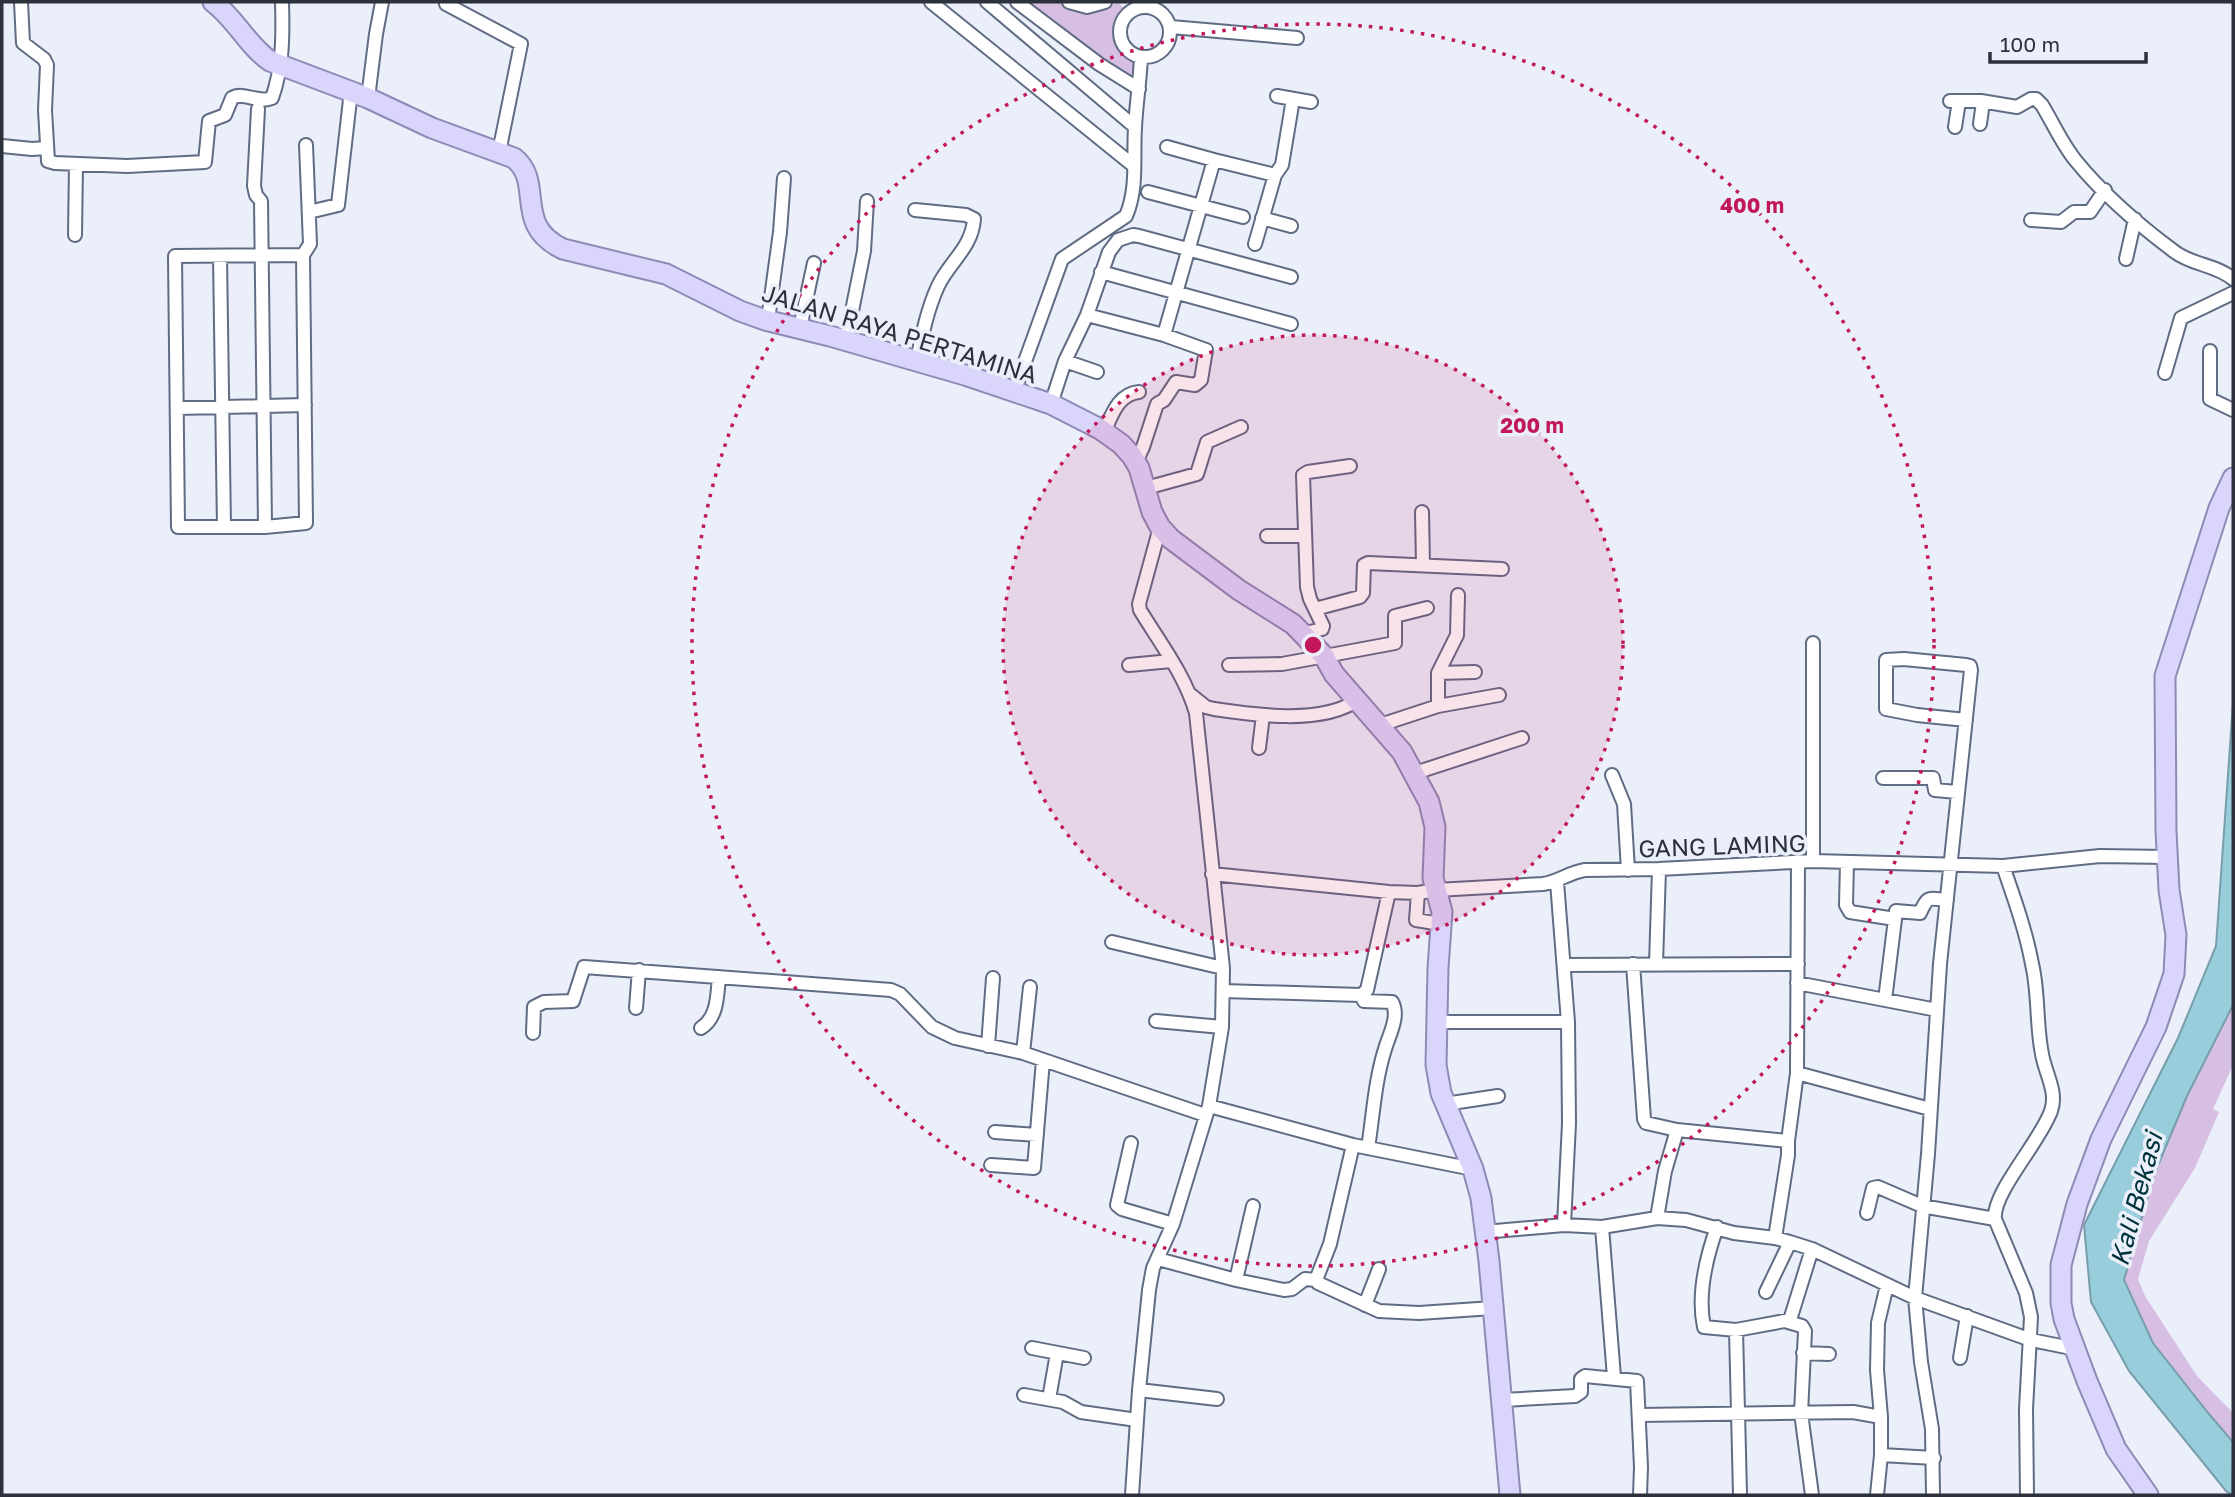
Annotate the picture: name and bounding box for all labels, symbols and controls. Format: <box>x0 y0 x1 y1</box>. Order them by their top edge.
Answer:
scale bar <box>1990 21 2146 65</box>
text: 100 m <box>2000 31 2060 57</box>
text: 400 m <box>1720 192 1784 218</box>
street label: JALAN RAYA PERTAMINA <box>759 277 1041 389</box>
text: 200 m <box>1500 412 1564 438</box>
centre of rings <box>1301 633 1325 657</box>
street label: GANG LAMING <box>1638 828 1806 862</box>
water label: Kali Bekasi <box>2103 1126 2169 1269</box>

